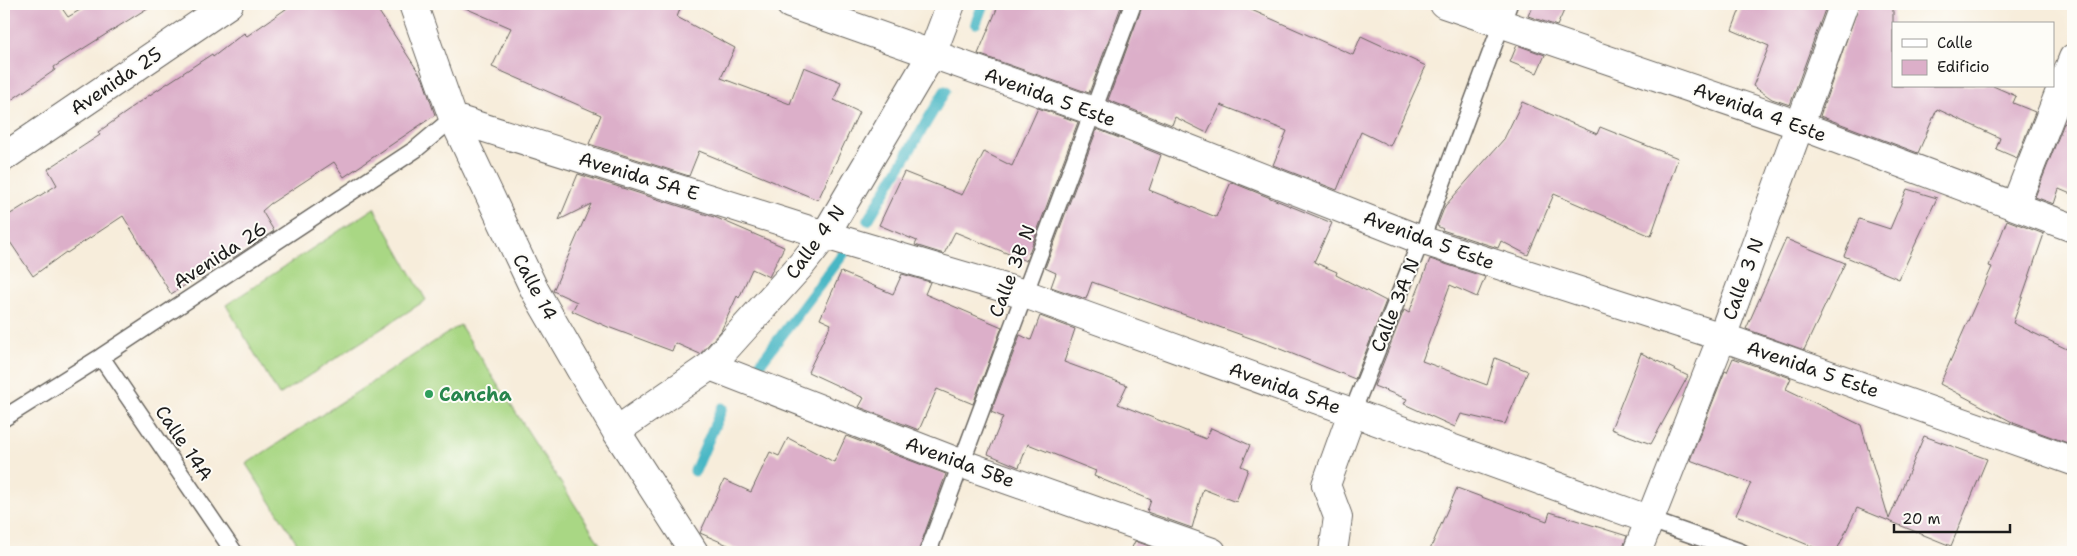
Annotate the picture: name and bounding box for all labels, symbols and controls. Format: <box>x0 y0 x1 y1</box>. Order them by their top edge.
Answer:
legend <box>1892 22 2054 88</box>
text: Calle <box>1937 33 1973 53</box>
street label: Avenida 25 <box>65 41 167 121</box>
text: Edificio <box>1937 57 1989 77</box>
street label: Avenida 5 Este <box>981 62 1119 132</box>
street label: Avenida 4 Este <box>1690 76 1830 148</box>
street label: Avenida 5A E <box>576 146 702 206</box>
street label: Calle 4 N <box>780 200 850 284</box>
street label: Avenida 5 Este <box>1360 205 1498 275</box>
street label: Avenida 26 <box>168 215 272 295</box>
street label: Calle 3B N <box>983 221 1041 321</box>
street label: Calle 3 N <box>1717 234 1769 324</box>
street label: Calle 14 <box>507 249 563 325</box>
street label: Calle 3A N <box>1365 254 1425 356</box>
street label: Avenida 5 Este <box>1744 335 1882 403</box>
street label: Avenida 5Ae <box>1226 356 1344 420</box>
place label: Cancha <box>439 382 512 407</box>
marker: Cancha <box>423 388 435 400</box>
street label: Calle 14A <box>150 400 218 486</box>
street label: Avenida 5Be <box>902 431 1018 493</box>
scale bar <box>1894 501 2011 533</box>
text: 20 m <box>1902 509 1941 529</box>

